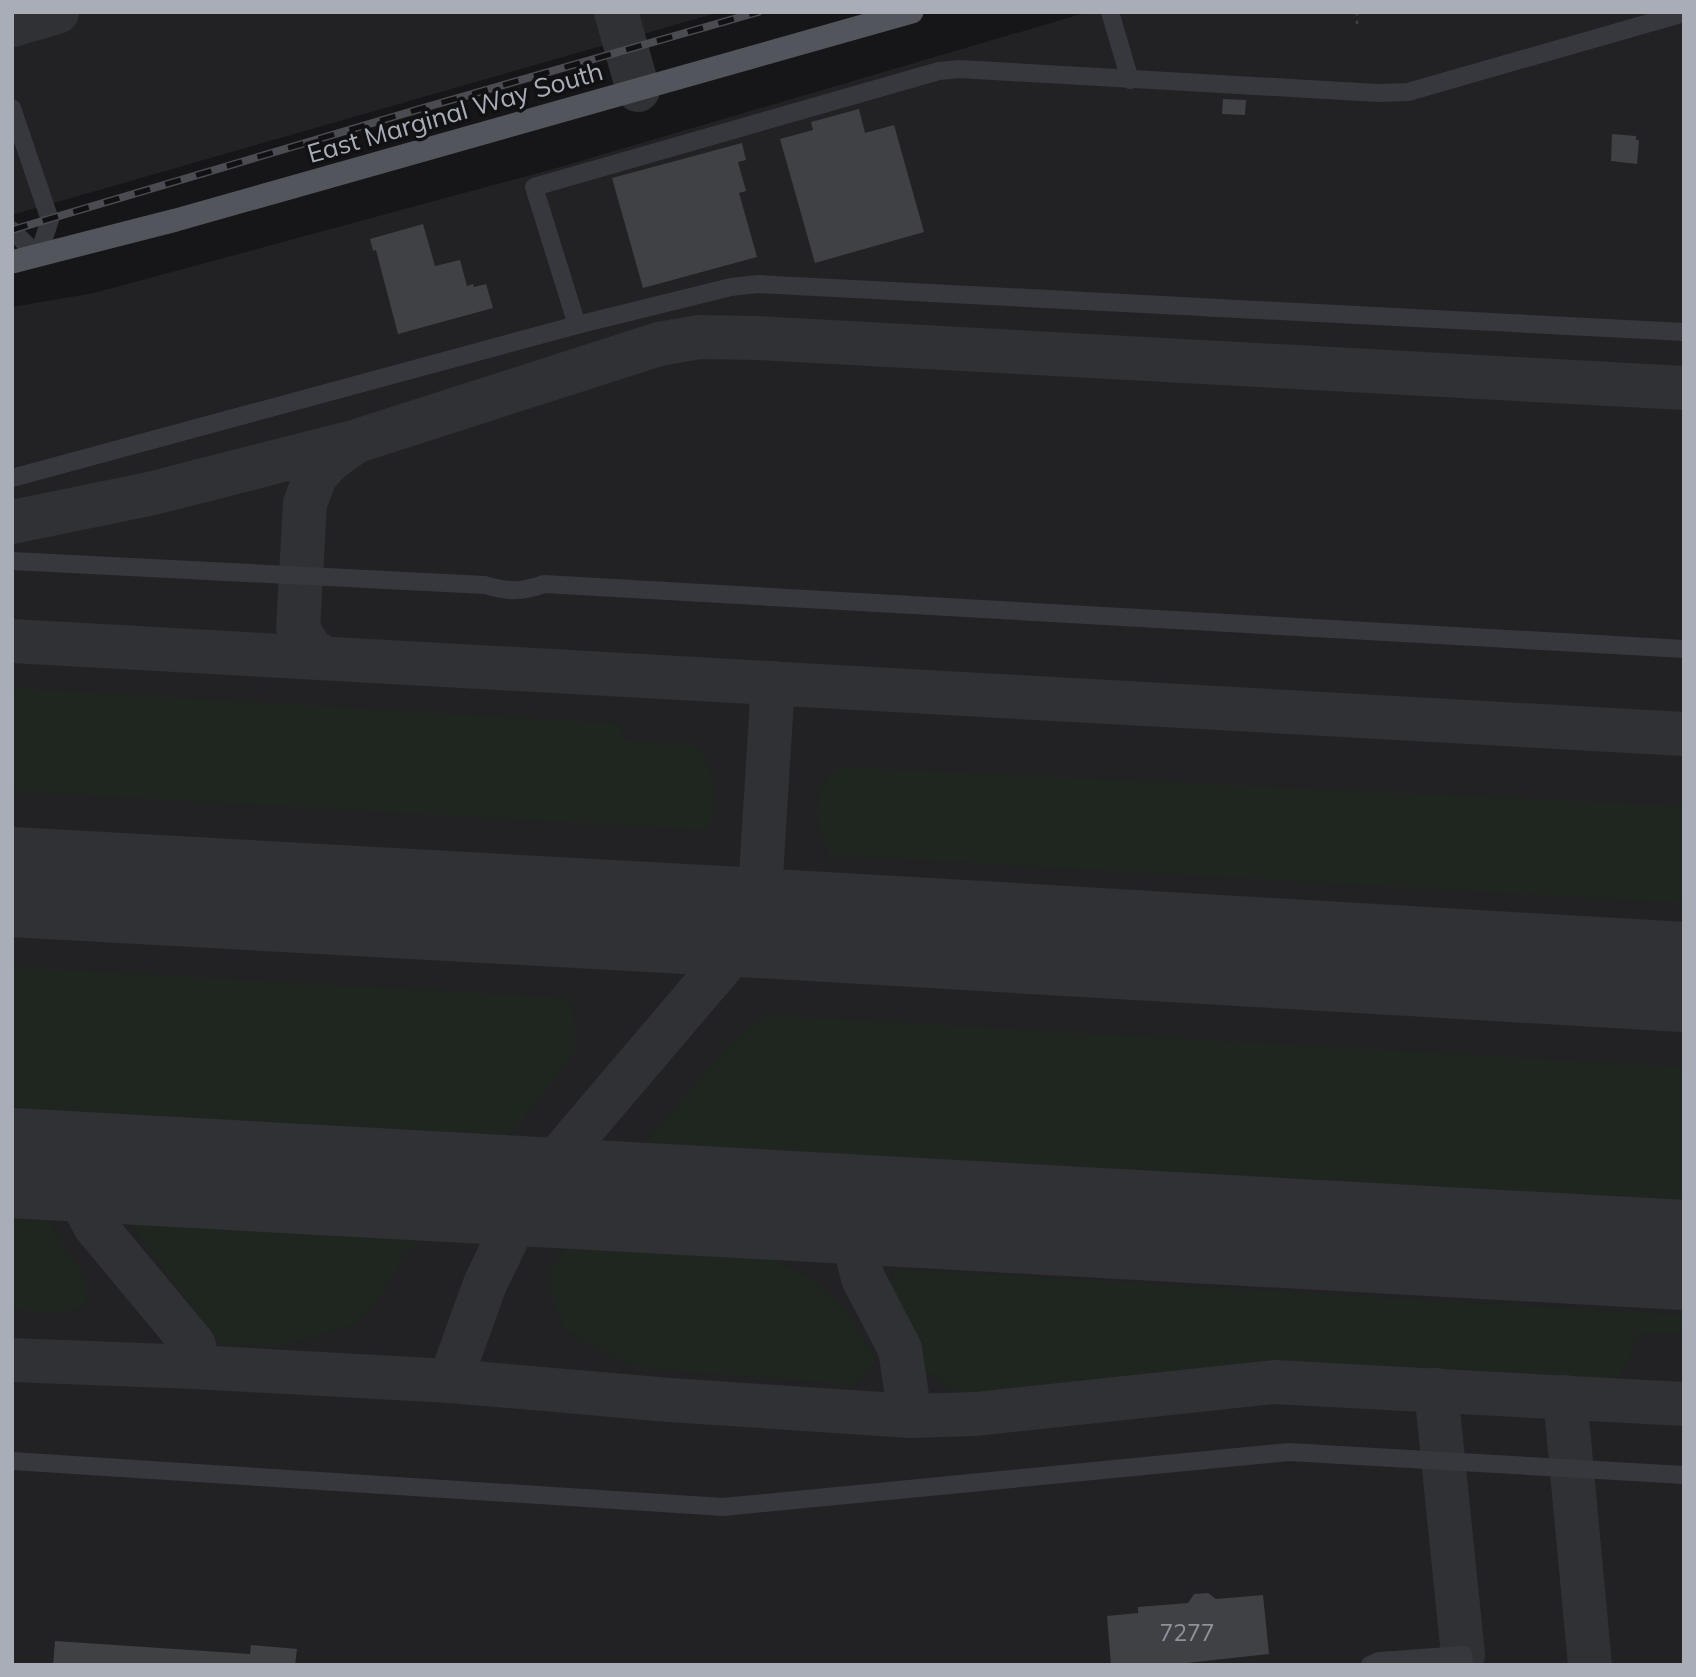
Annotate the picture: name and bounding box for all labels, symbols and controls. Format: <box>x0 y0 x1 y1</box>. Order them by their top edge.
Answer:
street label: East Marginal Way South <box>303 54 607 170</box>
house number: 7277 <box>1159 1618 1215 1647</box>

